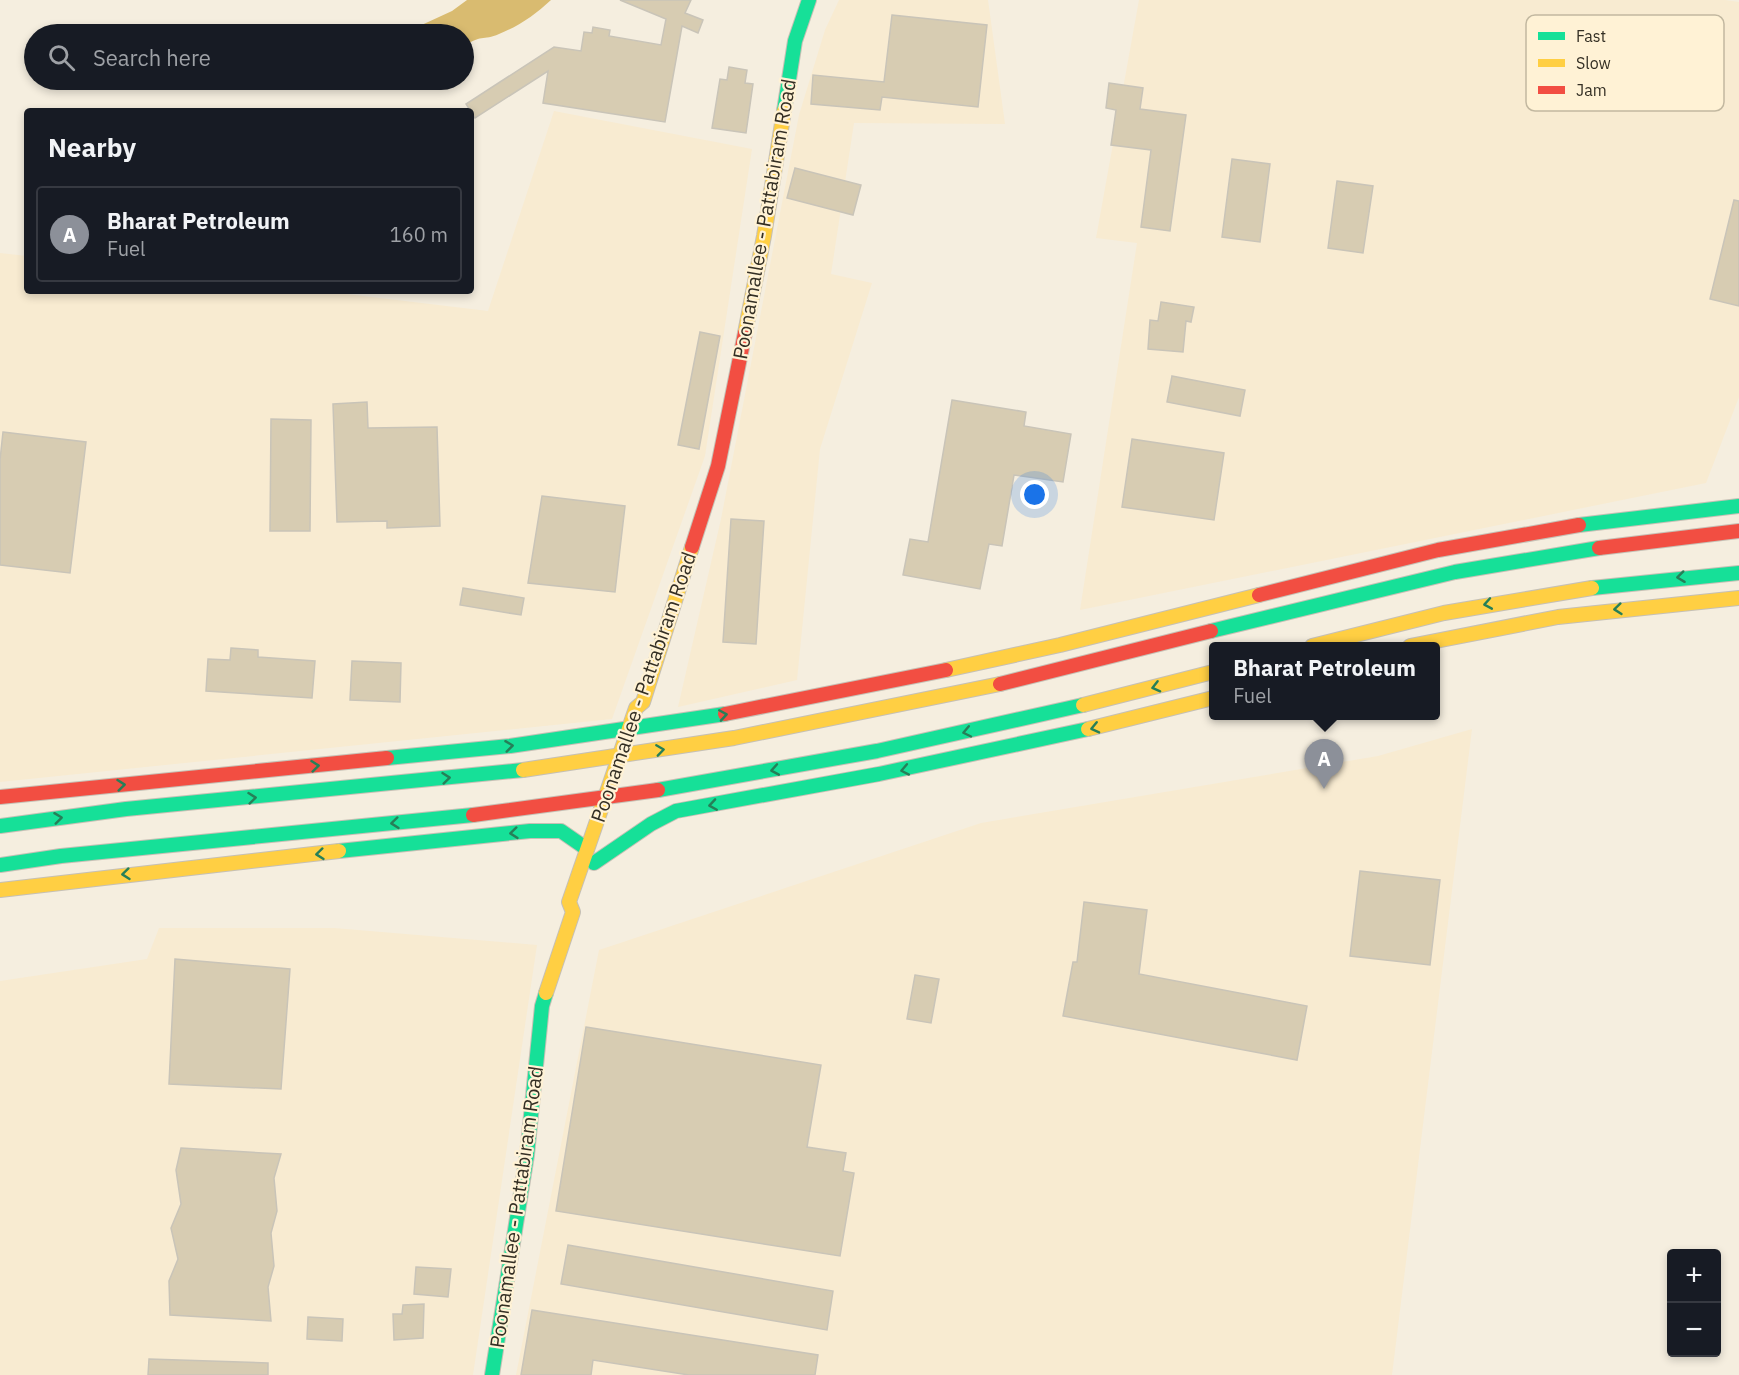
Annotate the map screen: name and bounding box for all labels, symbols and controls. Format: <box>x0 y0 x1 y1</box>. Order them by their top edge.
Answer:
legend <box>1526 15 1724 111</box>
search box <box>24 24 474 90</box>
text: Fast <box>1576 26 1606 46</box>
icon: search <box>45 41 78 74</box>
text: Search here <box>93 43 211 72</box>
text: Slow <box>1576 53 1611 73</box>
street label: Poonamallee - Pattabiram Road <box>726 77 802 361</box>
text: Jam <box>1576 80 1607 100</box>
text: Nearby <box>48 130 136 164</box>
text: Bharat Petroleum <box>107 206 290 235</box>
text: A <box>63 221 76 248</box>
text: 160 m <box>390 221 448 248</box>
text: Fuel <box>107 235 145 262</box>
your location <box>1020 480 1049 509</box>
street label: Poonamallee - Pattabiram Road <box>584 548 702 826</box>
one-way arrow <box>1676 571 1685 583</box>
one-way arrow <box>1483 597 1493 610</box>
one-way arrow <box>1613 602 1623 615</box>
popup <box>1209 642 1440 720</box>
text: Bharat Petroleum <box>1233 653 1416 682</box>
one-way arrow <box>1152 680 1162 693</box>
text: Fuel <box>1233 682 1272 709</box>
one-way arrow <box>718 710 727 722</box>
one-way arrow <box>1091 721 1101 734</box>
one-way arrow <box>962 724 972 737</box>
one-way arrow <box>504 740 513 753</box>
pin: A <box>1304 740 1344 789</box>
one-way arrow <box>655 745 665 757</box>
one-way arrow <box>310 760 319 773</box>
one-way arrow <box>900 763 910 776</box>
one-way arrow <box>771 764 780 776</box>
one-way arrow <box>441 772 450 785</box>
one-way arrow <box>116 779 125 792</box>
one-way arrow <box>247 792 256 804</box>
one-way arrow <box>708 798 718 810</box>
one-way arrow <box>53 812 62 824</box>
one-way arrow <box>391 816 400 829</box>
one-way arrow <box>509 826 518 838</box>
one-way arrow <box>315 848 324 860</box>
one-way arrow <box>121 867 130 880</box>
street label: Poonamallee - Pattabiram Road <box>483 1064 549 1350</box>
map controls <box>1667 1249 1721 1357</box>
button: + <box>1667 1249 1721 1303</box>
button: − <box>1667 1303 1721 1357</box>

